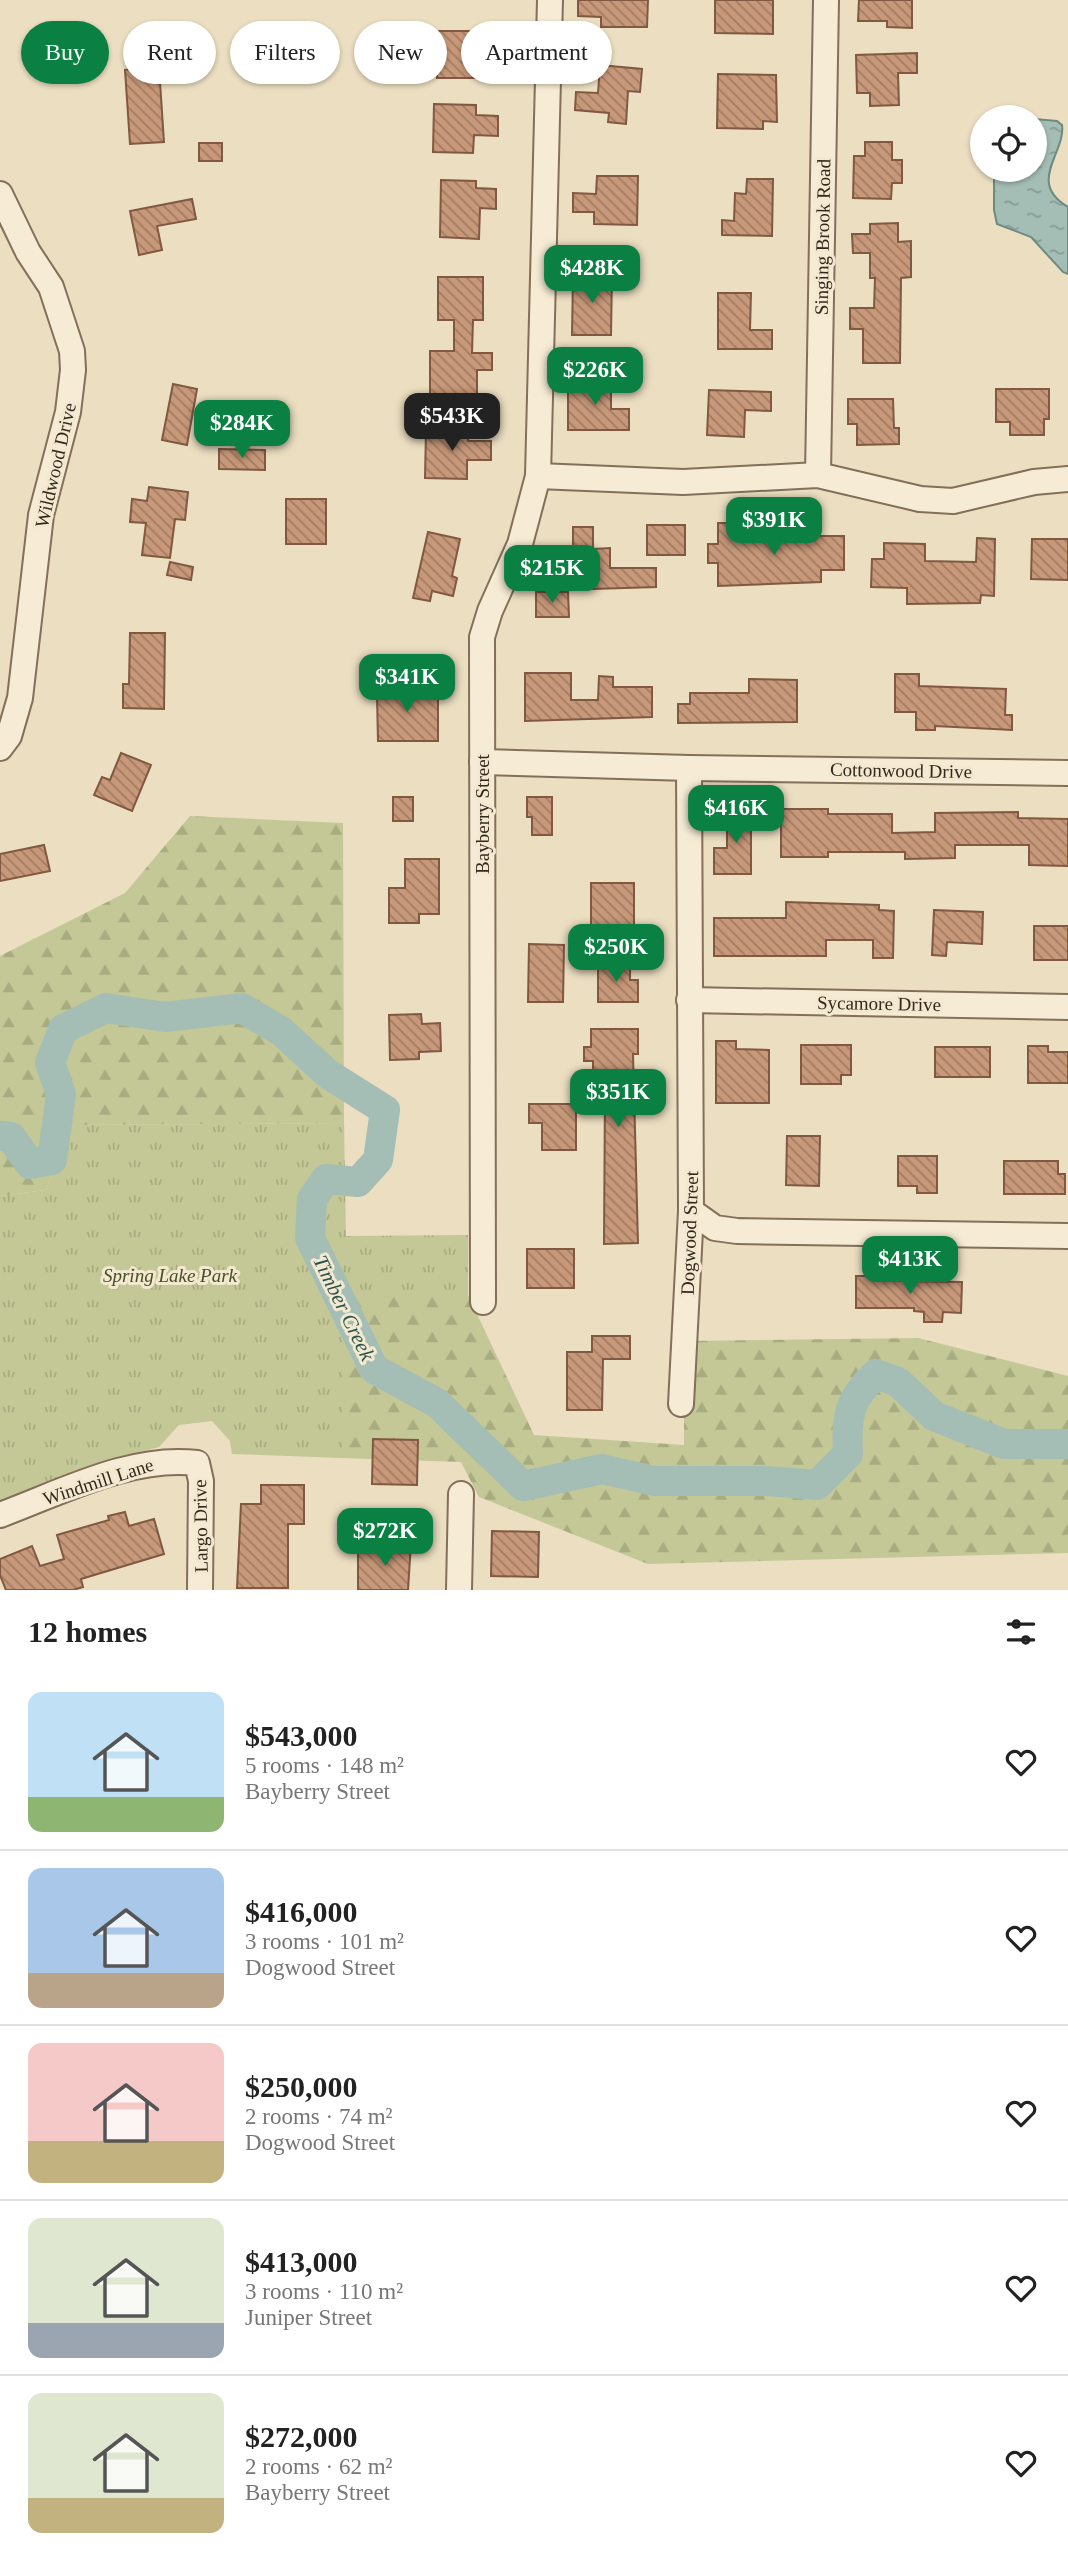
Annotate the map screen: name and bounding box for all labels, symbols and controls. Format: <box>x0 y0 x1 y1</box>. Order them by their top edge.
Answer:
chip: Buy <box>21 21 109 84</box>
chip: Rent <box>123 21 216 84</box>
chip: Filters <box>230 21 340 84</box>
chip: New <box>354 21 447 84</box>
chip: Apartment <box>461 21 612 84</box>
map controls <box>970 105 1047 182</box>
button: locate <box>970 105 1047 182</box>
street label: Singing Brook Road <box>811 158 834 315</box>
pin: $428K <box>543 246 641 305</box>
text: $428K <box>560 255 624 280</box>
pin: $226K <box>546 348 644 407</box>
text: $226K <box>563 357 627 382</box>
pin: $543K <box>403 393 501 453</box>
pin: $284K <box>193 400 291 460</box>
street label: Wildwood Drive <box>31 401 80 530</box>
text: $543K <box>420 403 484 428</box>
text: $284K <box>210 410 274 435</box>
pin: $391K <box>725 498 823 557</box>
text: $391K <box>742 507 806 532</box>
pin: $215K <box>503 546 601 605</box>
text: $215K <box>520 555 584 580</box>
pin: $341K <box>358 654 456 714</box>
text: $341K <box>375 664 439 689</box>
street label: Bayberry Street <box>472 753 493 874</box>
street label: Cottonwood Drive <box>830 759 972 782</box>
pin: $416K <box>687 786 785 845</box>
text: $416K <box>704 795 768 820</box>
pin: $250K <box>567 925 665 984</box>
text: $250K <box>584 934 648 959</box>
street label: Sycamore Drive <box>817 992 941 1015</box>
pin: $351K <box>569 1070 667 1129</box>
text: $351K <box>586 1079 650 1104</box>
street label: Dogwood Street <box>677 1170 702 1295</box>
pin: $413K <box>861 1236 959 1296</box>
text: $413K <box>878 1246 942 1271</box>
water label: Timber Creek <box>308 1251 380 1365</box>
park label: Spring Lake Park <box>103 1265 238 1286</box>
street label: Windmill Lane <box>40 1454 156 1509</box>
street label: Largo Drive <box>189 1479 212 1573</box>
pin: $272K <box>336 1508 434 1568</box>
text: $272K <box>353 1518 417 1543</box>
icon: filters <box>1002 1613 1040 1651</box>
text: 12 homes <box>28 1615 147 1648</box>
text: $543,000 <box>245 1719 358 1752</box>
icon: home <box>84 1720 168 1804</box>
icon: heart <box>1002 1743 1040 1781</box>
text: 5 rooms · 148 m² <box>245 1753 404 1778</box>
text: Bayberry Street <box>245 1779 390 1804</box>
text: $416,000 <box>245 1895 358 1928</box>
icon: home <box>84 1896 168 1980</box>
icon: heart <box>1002 1919 1040 1957</box>
text: 3 rooms · 101 m² <box>245 1929 404 1954</box>
text: Dogwood Street <box>245 1955 395 1980</box>
text: $250,000 <box>245 2070 358 2103</box>
icon: home <box>84 2071 168 2155</box>
icon: heart <box>1002 2094 1040 2132</box>
text: 2 rooms · 74 m² <box>245 2104 392 2129</box>
text: Dogwood Street <box>245 2130 395 2155</box>
text: $413,000 <box>245 2245 358 2278</box>
icon: home <box>84 2246 168 2330</box>
icon: heart <box>1002 2269 1040 2307</box>
text: 3 rooms · 110 m² <box>245 2279 403 2304</box>
text: Juniper Street <box>245 2305 372 2330</box>
text: $272,000 <box>245 2420 358 2453</box>
icon: home <box>84 2421 168 2505</box>
icon: heart <box>1002 2444 1040 2482</box>
text: 2 rooms · 62 m² <box>245 2454 392 2479</box>
text: Bayberry Street <box>245 2480 390 2505</box>

